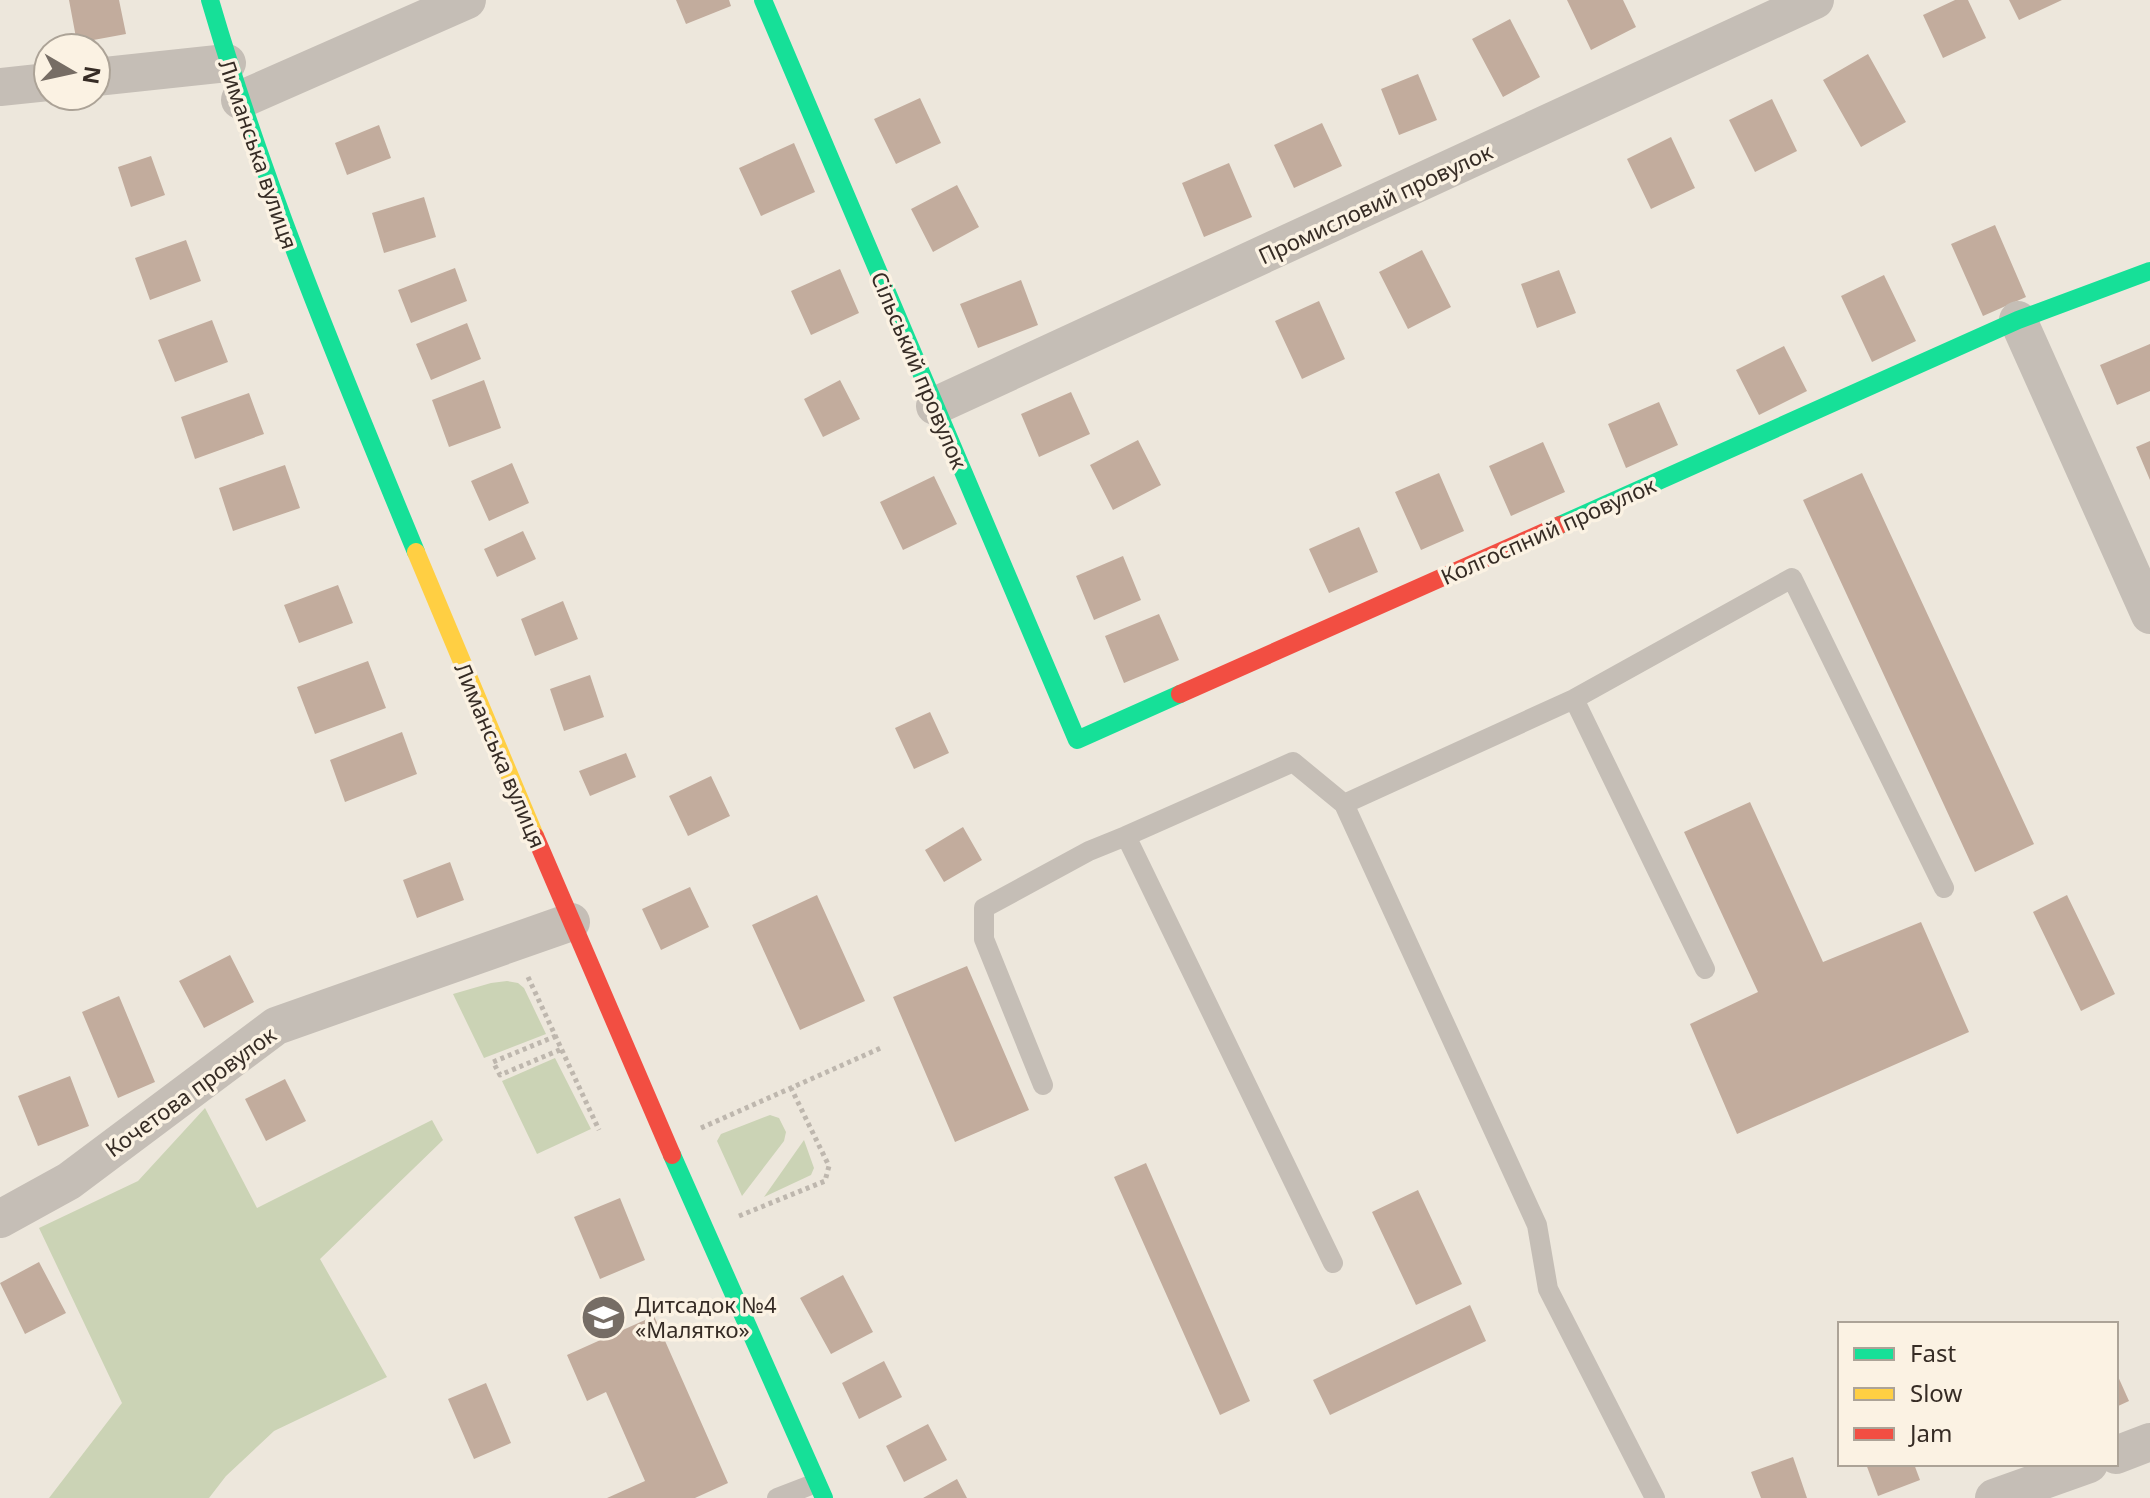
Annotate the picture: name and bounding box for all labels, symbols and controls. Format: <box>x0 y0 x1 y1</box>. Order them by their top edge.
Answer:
north arrow <box>32 32 112 112</box>
street label: Лиманська вулиця <box>212 55 306 253</box>
text: N <box>77 64 109 86</box>
street label: Промисловий провулок <box>1253 135 1497 271</box>
street label: Сільський провулок <box>865 267 975 474</box>
street label: Колгоспний провулок <box>1436 469 1660 591</box>
street label: Лиманська вулиця <box>448 658 554 852</box>
street label: Кочетова провулок <box>99 1019 282 1163</box>
place label: Дитсадок №4 «Малятко» <box>635 1289 777 1344</box>
school or university icon: Дитсадок №4 «Малятко» <box>580 1293 628 1341</box>
legend <box>1838 1322 2118 1466</box>
text: Fast <box>1910 1336 1956 1369</box>
text: Slow <box>1910 1376 1962 1409</box>
text: Jam <box>1908 1416 1952 1449</box>

